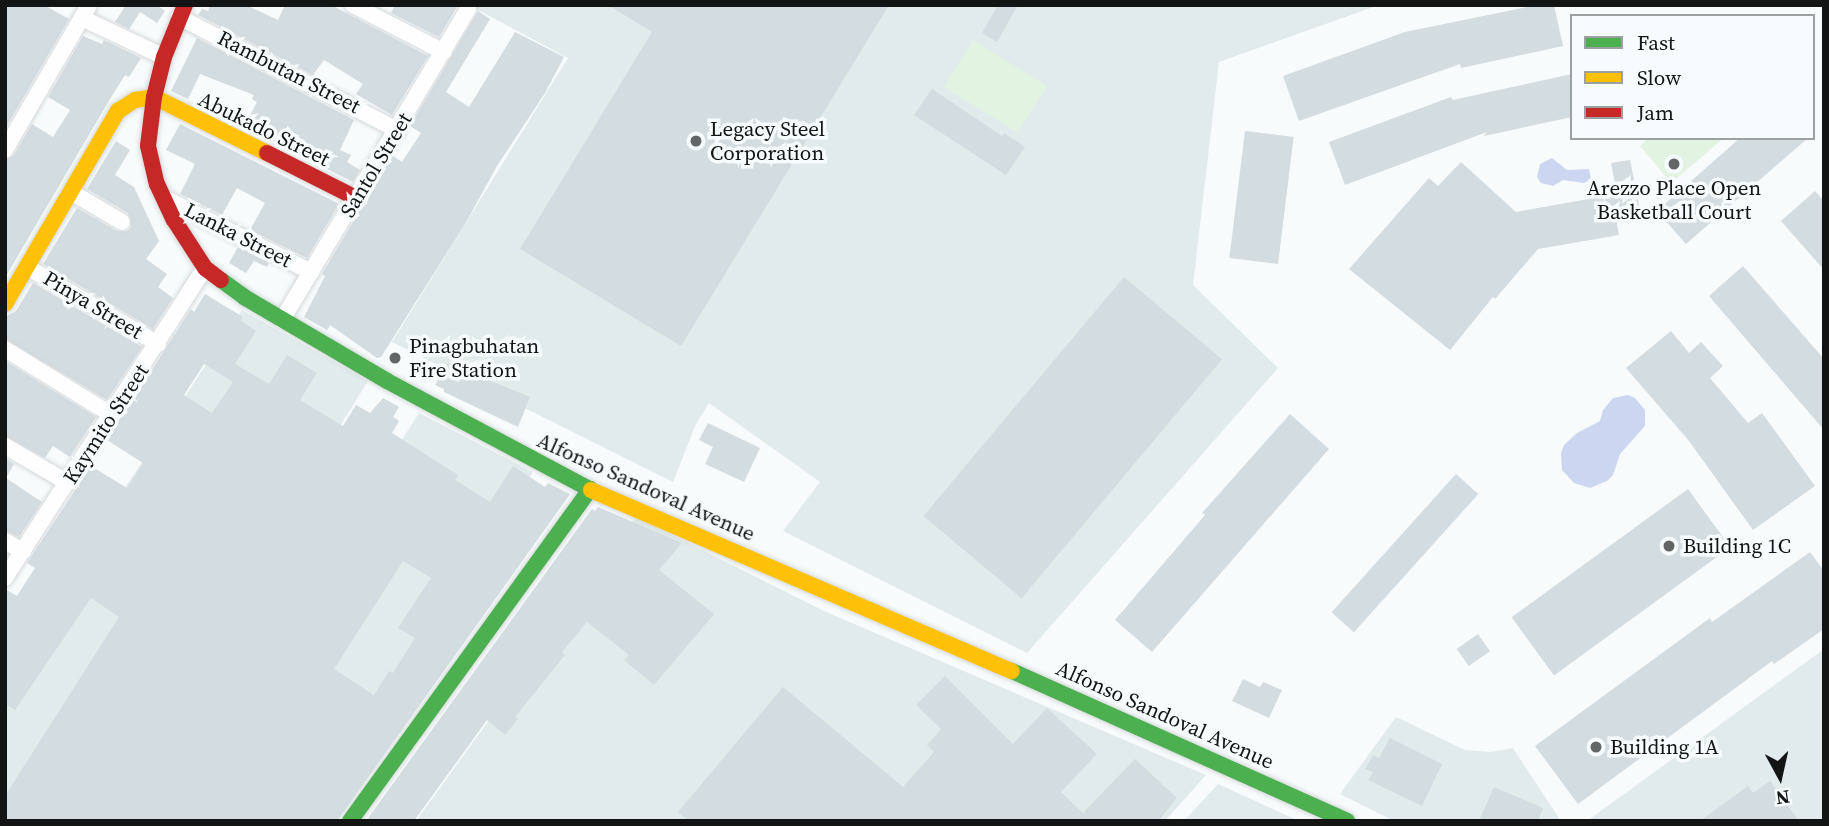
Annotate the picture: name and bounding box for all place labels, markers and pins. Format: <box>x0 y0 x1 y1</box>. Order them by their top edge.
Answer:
place label: Legacy Steel Corporation <box>710 116 825 166</box>
marker: Legacy Steel Corporation <box>688 133 704 149</box>
marker: Arezzo Place Open Basketball Court <box>1666 156 1682 172</box>
place label: Arezzo Place Open Basketball Court <box>1587 175 1761 225</box>
place label: Pinagbuhatan Fire Station <box>409 333 539 383</box>
marker: Pinagbuhatan Fire Station <box>387 350 403 366</box>
place label: Building 1C <box>1683 533 1791 559</box>
marker: Building 1C <box>1661 538 1677 554</box>
place label: Building 1A <box>1610 734 1719 760</box>
marker: Building 1A <box>1588 739 1604 755</box>

